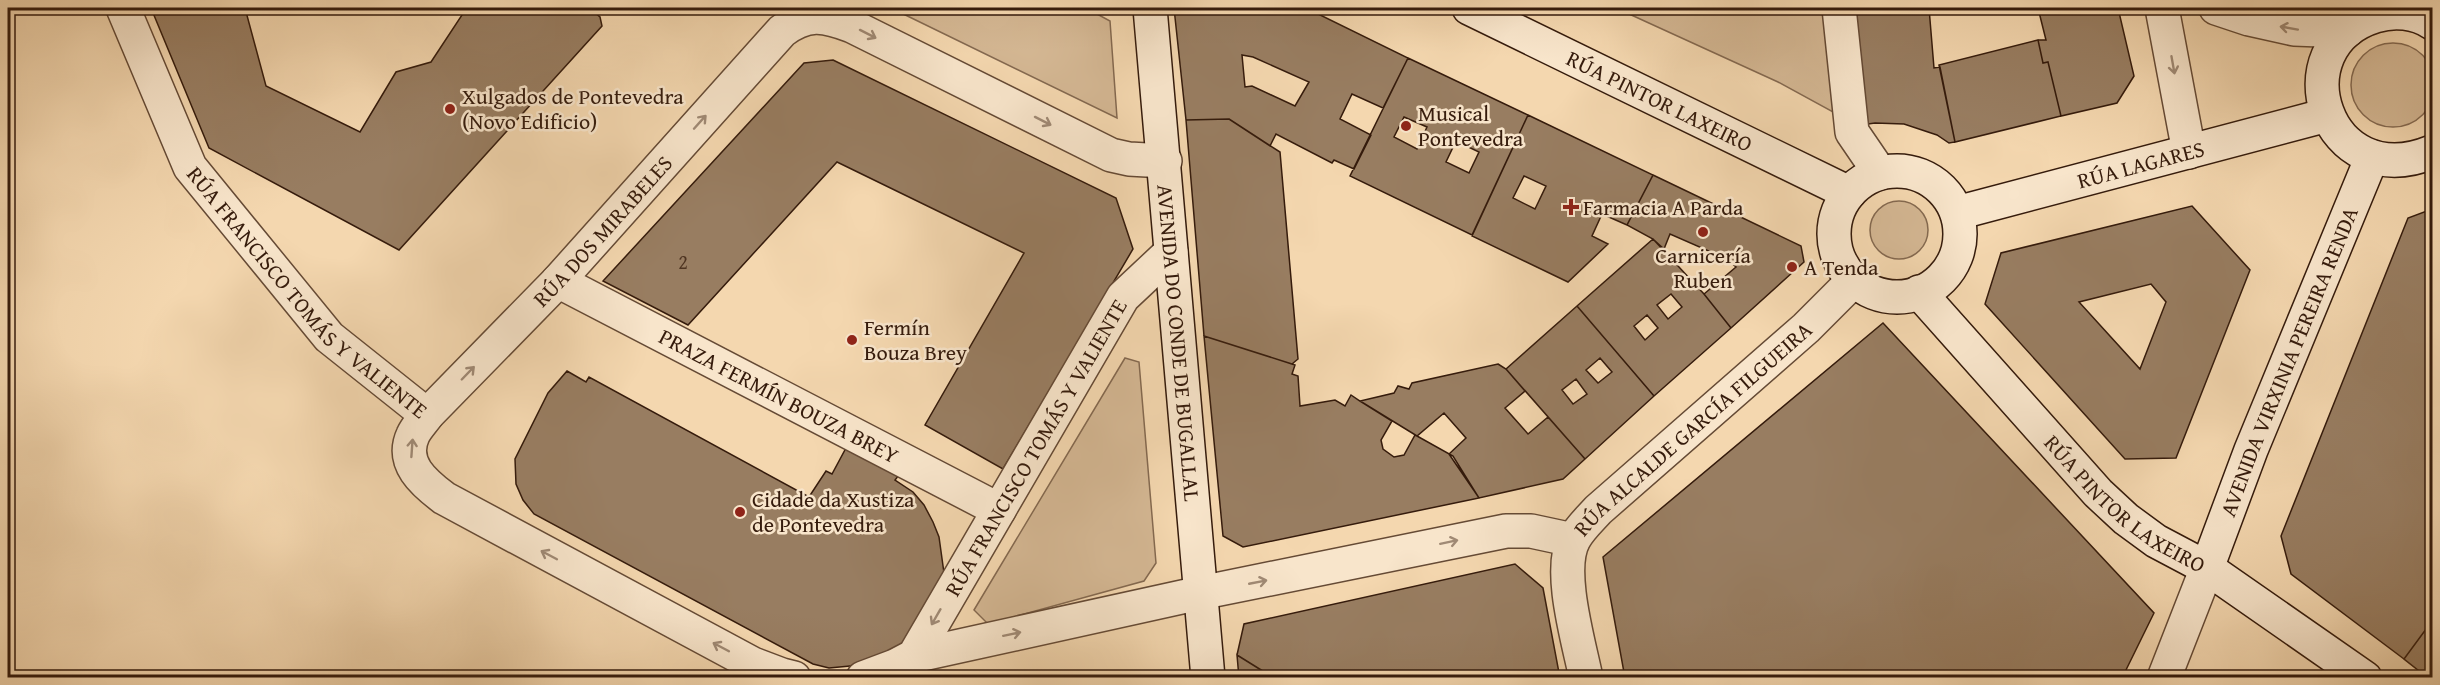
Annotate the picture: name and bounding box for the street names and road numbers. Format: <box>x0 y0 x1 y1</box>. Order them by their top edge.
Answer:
street label: RÚA PINTOR LAXEIRO <box>1561 42 1758 160</box>
street label: RÚA LAGARES <box>2074 132 2208 196</box>
street label: RÚA DOS MIRABELES <box>525 148 680 314</box>
street label: RÚA FRANCISCO TOMÁS Y VALIENTE <box>179 159 435 426</box>
street label: AVENIDA DO CONDE DE BUGALLAL <box>1149 183 1209 503</box>
street label: AVENIDA VIRXINIA PEREIRA RENDA <box>2212 201 2366 521</box>
street label: RÚA FRANCISCO TOMÁS Y VALIENTE <box>936 293 1135 602</box>
street label: RÚA ALCALDE GARCÍA FILGUEIRA <box>1565 313 1819 543</box>
street label: PRAZA FERMÍN BOUZA BREY <box>654 320 904 471</box>
street label: RÚA PINTOR LAXEIRO <box>2037 427 2211 580</box>

